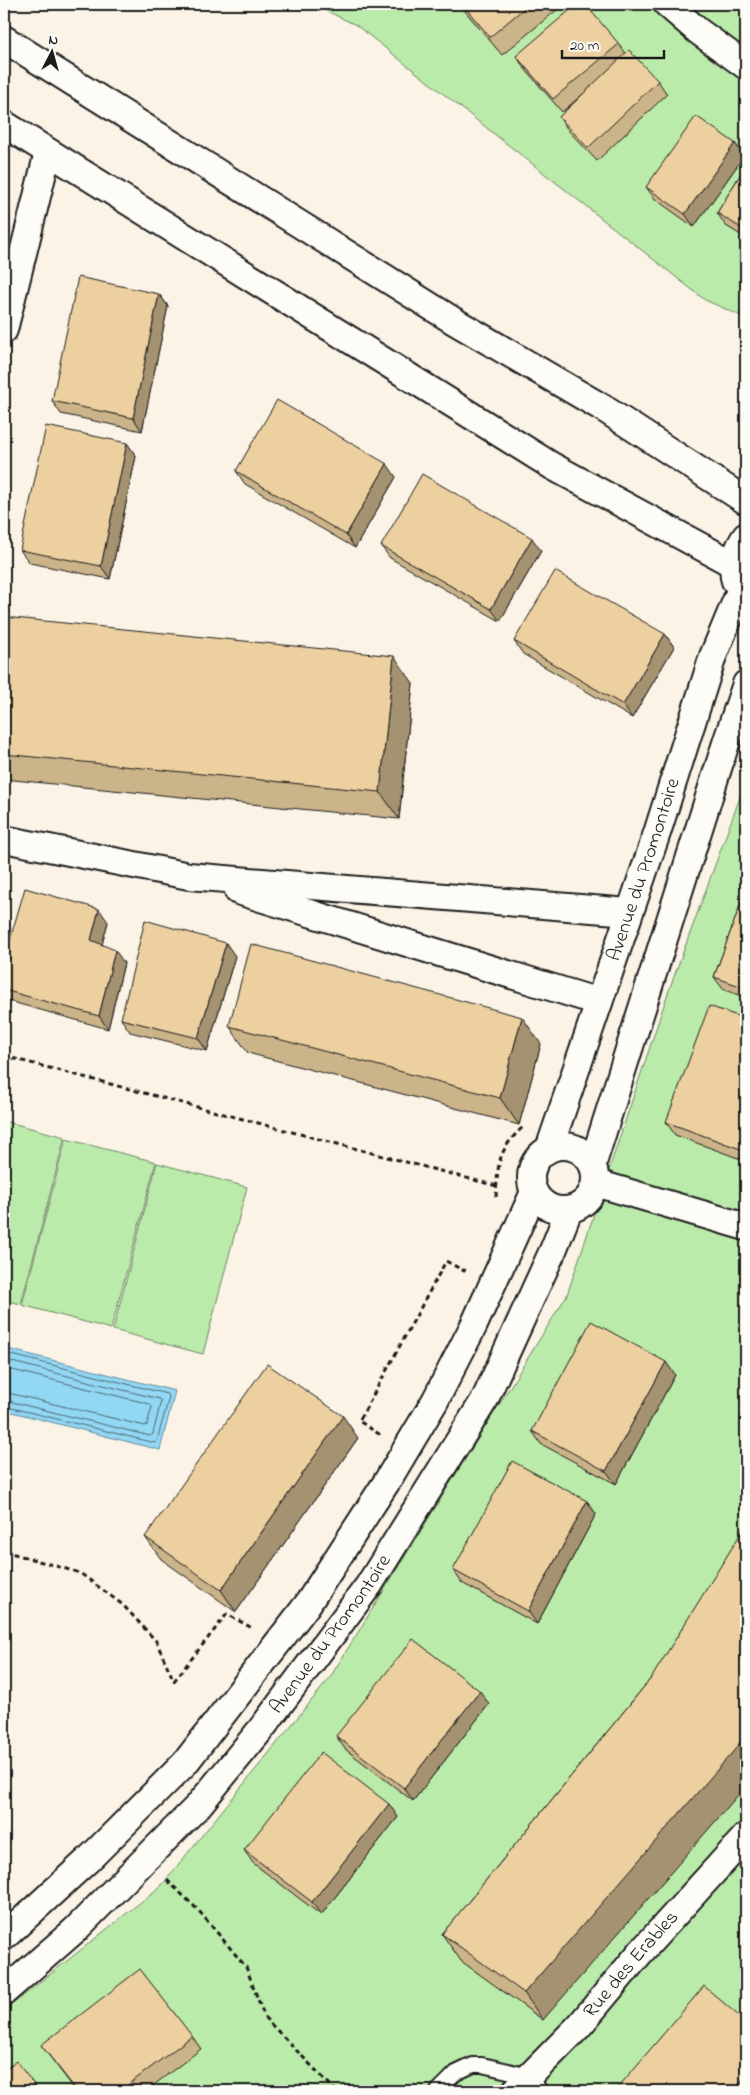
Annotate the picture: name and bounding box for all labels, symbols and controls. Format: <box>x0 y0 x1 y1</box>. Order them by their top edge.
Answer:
north arrow <box>28 28 78 78</box>
scale bar <box>562 28 665 60</box>
text: N <box>47 30 59 51</box>
text: 20 m <box>570 35 600 57</box>
street label: Avenue du Promontoire <box>600 775 688 965</box>
street label: Avenue du Promontoire <box>263 1549 399 1720</box>
street label: Rue des Erables <box>577 1904 686 2025</box>

